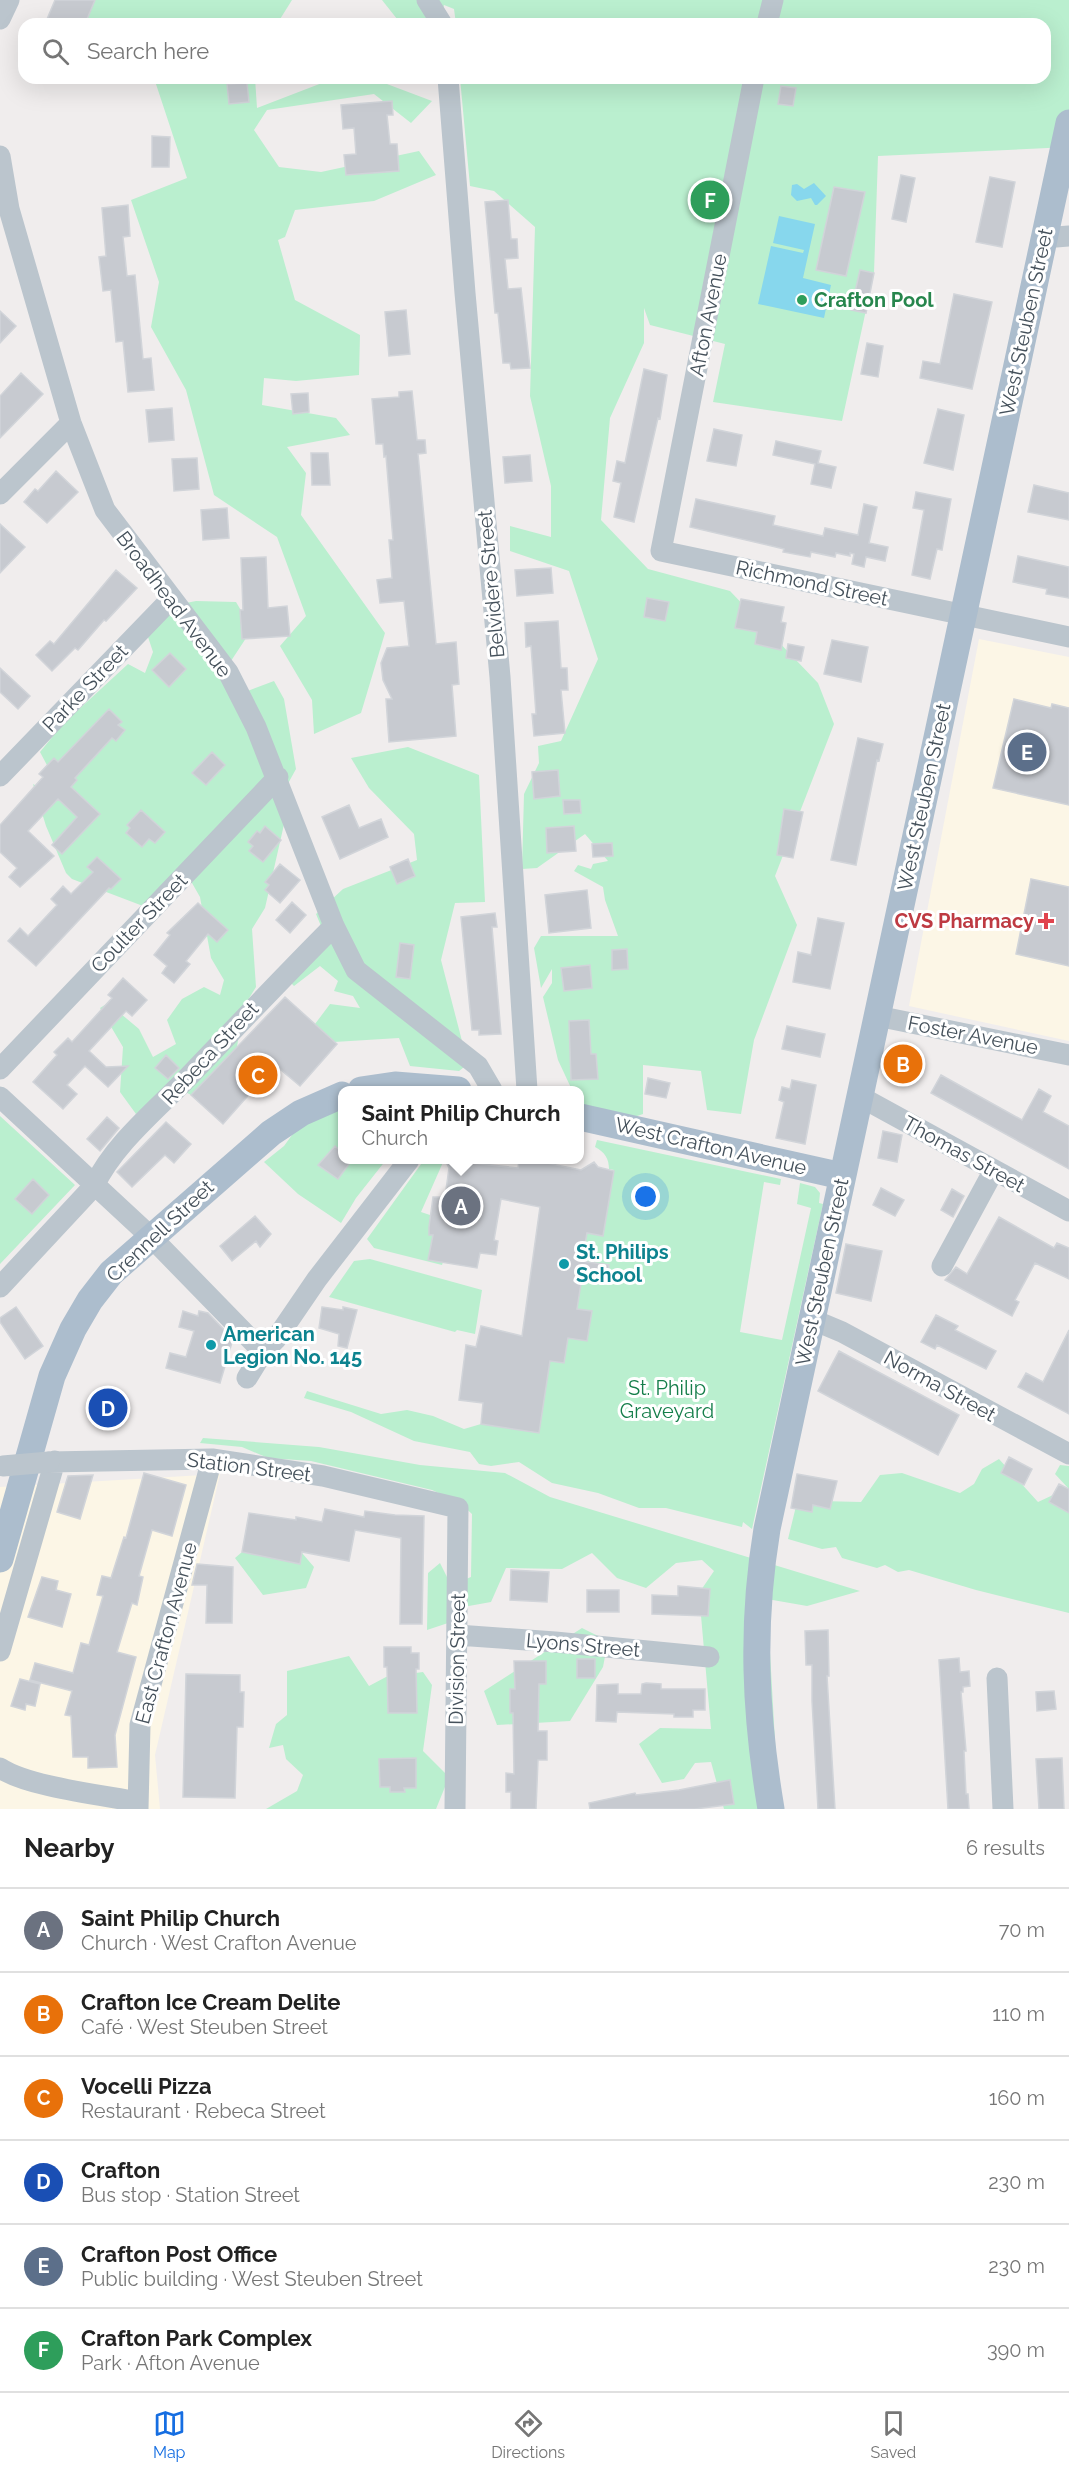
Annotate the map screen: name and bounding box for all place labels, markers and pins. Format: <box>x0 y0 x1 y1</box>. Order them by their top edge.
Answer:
pin: F <box>690 178 730 222</box>
place label: Crafton Pool <box>814 288 934 312</box>
marker: Crafton Pool <box>795 293 809 307</box>
pin: E <box>1008 730 1046 774</box>
place label: CVS Pharmacy <box>894 909 1034 933</box>
marker: CVS Pharmacy <box>1039 914 1053 928</box>
pin: B <box>884 1042 922 1086</box>
pin: C <box>238 1052 278 1098</box>
pin: A <box>442 1184 480 1228</box>
place label: St. Philips School <box>576 1240 669 1287</box>
marker: St. Philips School <box>557 1257 571 1271</box>
place label: American Legion No. 145 <box>223 1322 362 1369</box>
marker: American Legion No. 145 <box>204 1338 218 1352</box>
pin: D <box>88 1386 128 1430</box>

